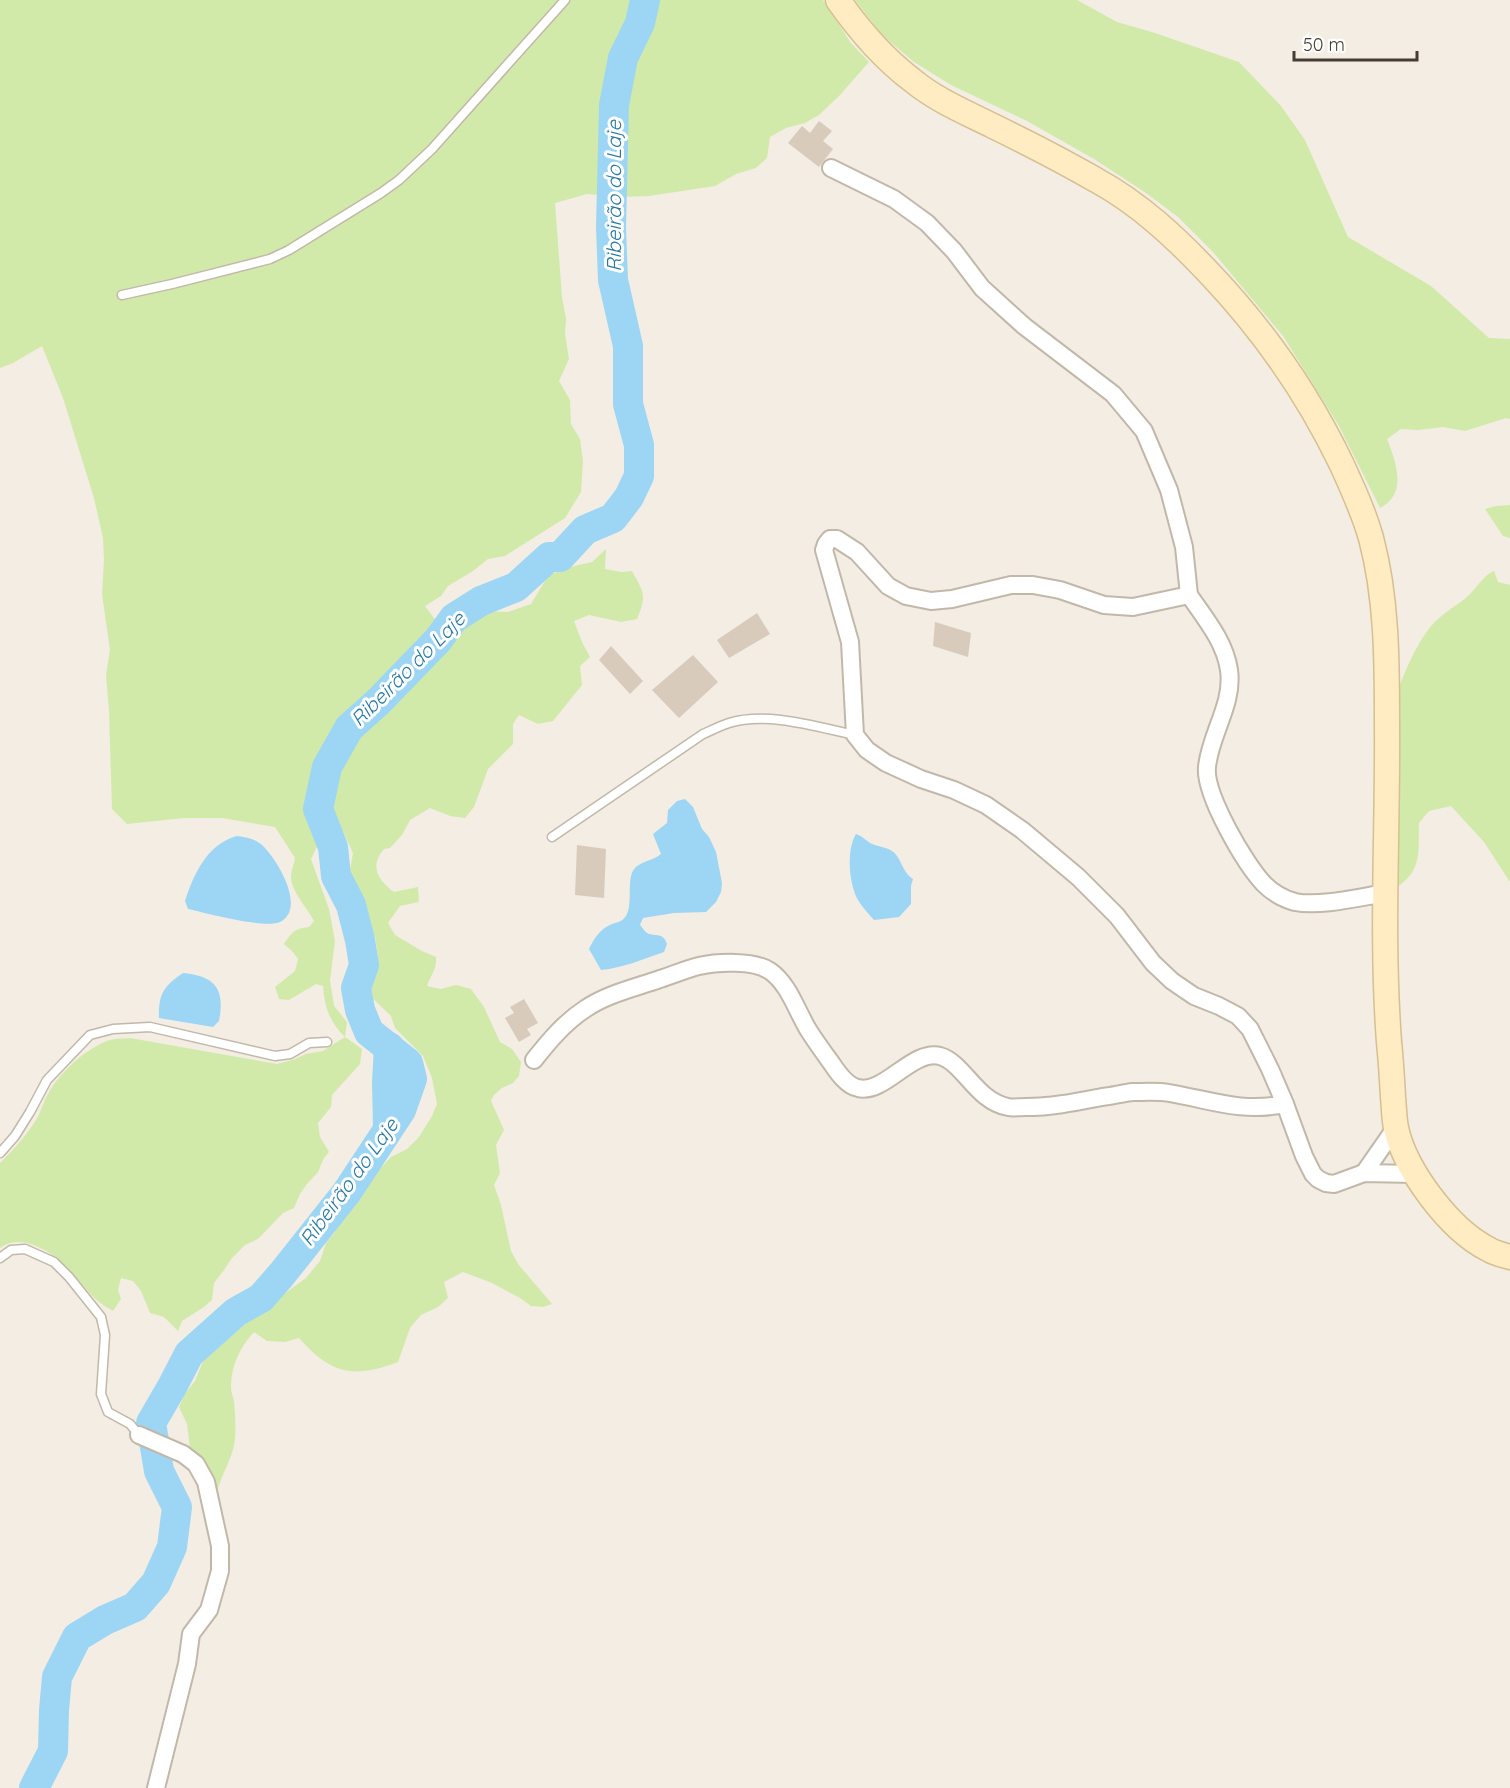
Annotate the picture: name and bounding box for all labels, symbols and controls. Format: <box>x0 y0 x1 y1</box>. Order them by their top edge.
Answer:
scale bar <box>1294 24 1417 62</box>
text: 50 m <box>1303 33 1345 56</box>
water label: Ribeirão do Laje <box>601 119 626 272</box>
water label: Ribeirão do Laje <box>345 606 471 731</box>
water label: Ribeirão do Laje <box>294 1112 404 1250</box>

